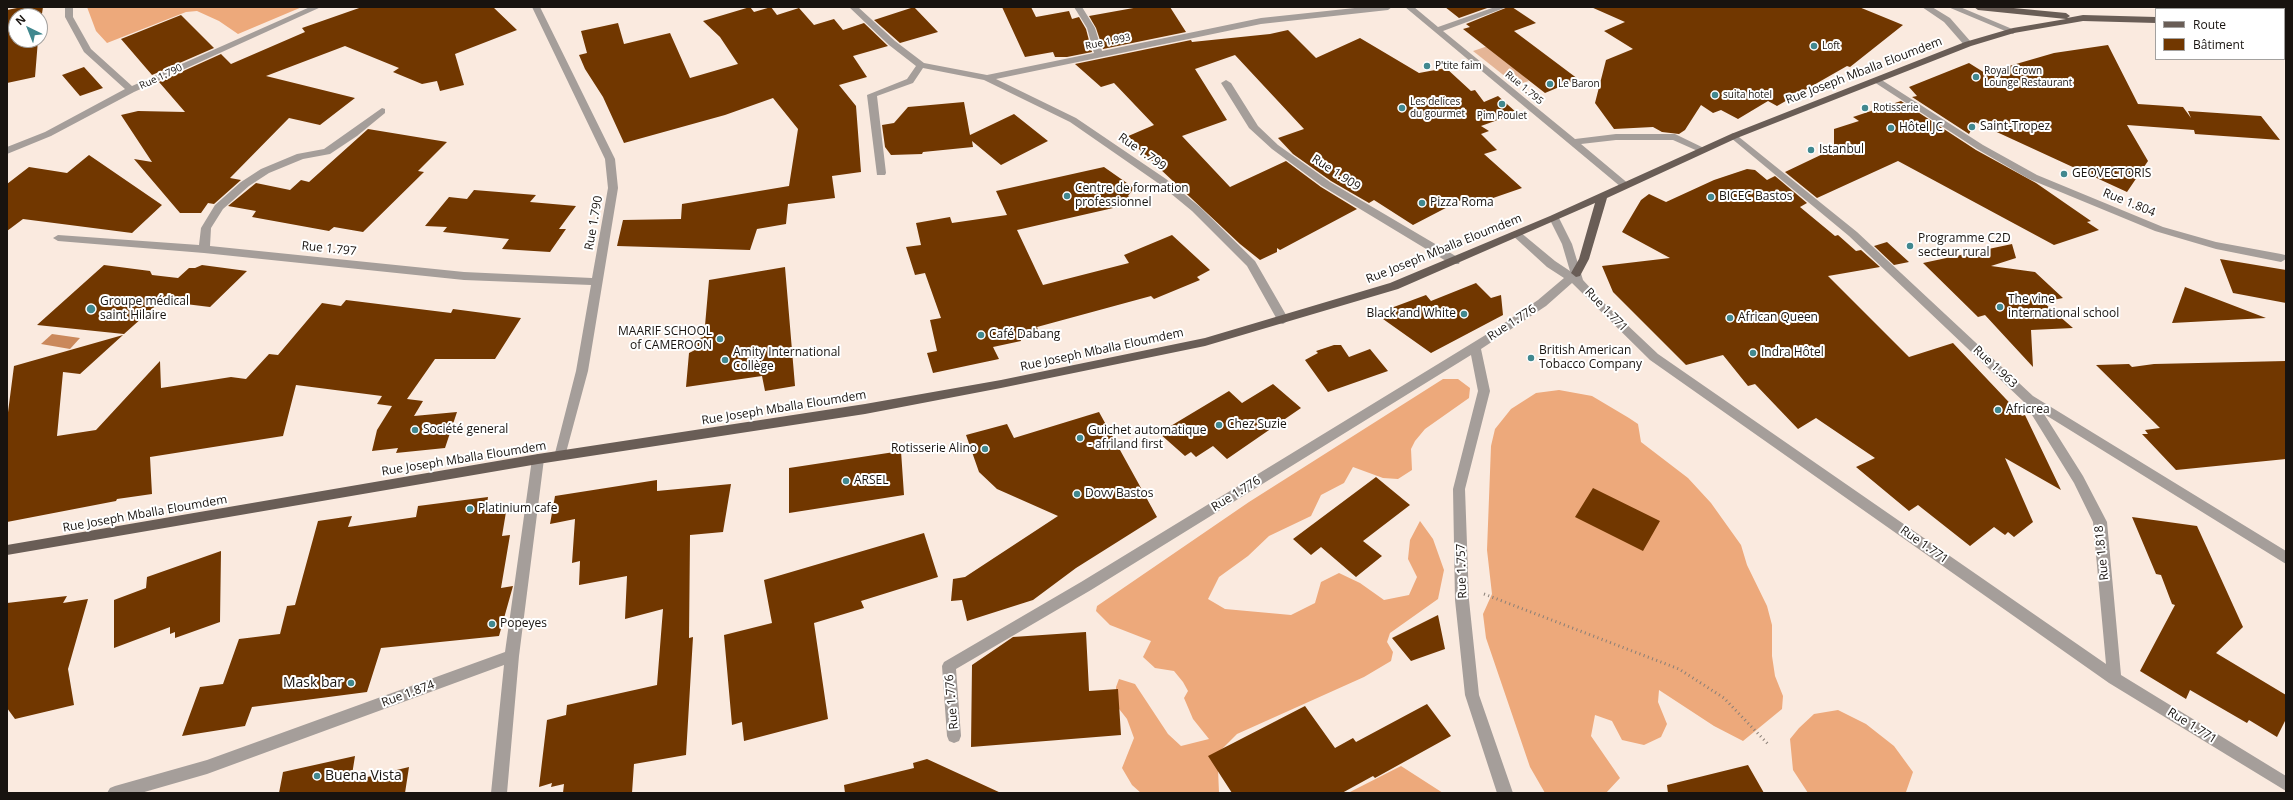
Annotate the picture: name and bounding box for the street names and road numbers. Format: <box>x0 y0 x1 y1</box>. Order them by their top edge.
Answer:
street label: Rue 1.993 <box>1084 31 1132 53</box>
street label: Rue Joseph Mballa Eloumdem <box>1784 34 1944 108</box>
street label: Rue 1.790 <box>138 62 184 92</box>
street label: Rue 1.795 <box>1503 69 1545 107</box>
street label: Rue 1.799 <box>1115 130 1169 174</box>
street label: Rue 1.909 <box>1309 152 1363 194</box>
street label: Rue 1.804 <box>2101 186 2157 220</box>
street label: Rue 1.790 <box>582 195 606 251</box>
street label: Rue Joseph Mballa Eloumdem <box>1364 211 1524 287</box>
street label: Rue 1.797 <box>301 239 357 259</box>
street label: Rue 1.771 <box>1582 285 1630 335</box>
street label: Rue 1.776 <box>1485 302 1539 344</box>
street label: Rue Joseph Mballa Eloumdem <box>1019 326 1185 374</box>
street label: Rue 1.963 <box>1970 343 2020 391</box>
street label: Rue Joseph Mballa Eloumdem <box>701 388 867 428</box>
street label: Rue Joseph Mballa Eloumdem <box>381 439 547 479</box>
street label: Rue 1.776 <box>1209 473 1263 515</box>
street label: Rue Joseph Mballa Eloumdem <box>62 492 228 536</box>
street label: Rue 1.771 <box>1897 523 1951 567</box>
street label: Rue 1.818 <box>2092 525 2112 581</box>
street label: Rue 1.757 <box>1454 543 1470 599</box>
street label: Rue 1.776 <box>942 674 962 730</box>
street label: Rue 1.874 <box>380 678 436 710</box>
street label: Rue 1.771 <box>2165 705 2219 747</box>

